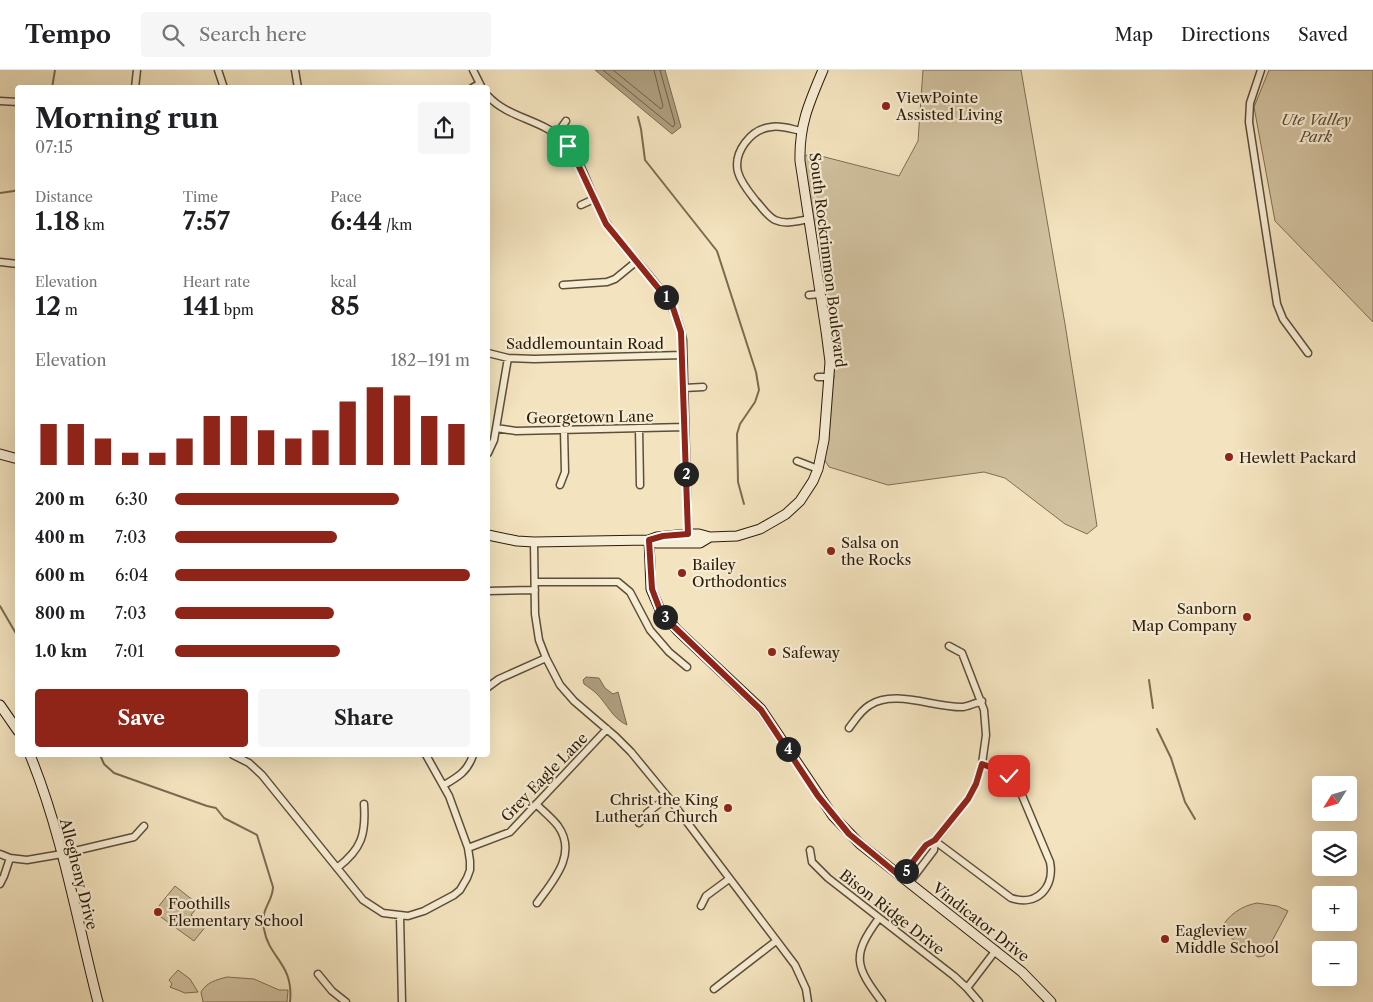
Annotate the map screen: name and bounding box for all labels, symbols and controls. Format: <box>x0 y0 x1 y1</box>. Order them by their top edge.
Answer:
search box <box>141 12 491 57</box>
text: Tempo <box>25 20 111 49</box>
icon: search <box>159 21 187 49</box>
text: Search here <box>199 23 307 46</box>
text: Map <box>1114 24 1153 46</box>
text: Directions <box>1181 24 1270 46</box>
text: Saved <box>1298 24 1348 46</box>
place label: ViewPointe Assisted Living <box>895 88 1002 124</box>
marker: ViewPointe Assisted Living <box>880 100 892 112</box>
text: Morning run <box>35 101 219 135</box>
button: share <box>418 102 470 154</box>
park label: Ute Valley Park <box>1281 110 1351 146</box>
pin <box>547 125 589 167</box>
icon: arrive <box>554 132 582 160</box>
text: 07:15 <box>35 137 73 157</box>
street label: South Rockrimmon Boulevard <box>805 151 851 369</box>
text: Distance <box>35 188 93 206</box>
text: Time <box>183 188 218 206</box>
text: Pace <box>330 188 362 206</box>
text: 1.18 <box>35 206 80 237</box>
text: 7:57 <box>183 206 230 237</box>
text: 6:44 <box>330 206 382 237</box>
text: km <box>80 216 105 234</box>
text: /km <box>382 216 412 234</box>
text: Elevation <box>35 273 98 291</box>
text: Heart rate <box>183 273 250 291</box>
text: kcal <box>330 273 357 291</box>
pin: 1 <box>654 284 678 310</box>
text: 1 <box>663 288 670 306</box>
text: 12 <box>35 291 61 322</box>
text: 141 <box>183 291 220 322</box>
text: 85 <box>330 291 360 322</box>
text: m <box>61 301 78 319</box>
text: bpm <box>220 301 254 319</box>
street label: Saddlemountain Road <box>506 334 664 353</box>
text: Elevation <box>35 350 106 370</box>
text: 182–191 m <box>391 350 470 370</box>
street label: Georgetown Lane <box>526 406 654 428</box>
place label: Hewlett Packard <box>1239 448 1357 467</box>
marker: Hewlett Packard <box>1223 451 1235 463</box>
pin: 2 <box>674 462 698 486</box>
text: 2 <box>682 465 691 483</box>
text: 200 m <box>35 489 85 509</box>
text: 6:30 <box>115 489 148 509</box>
text: 400 m <box>35 527 85 547</box>
text: 7:03 <box>115 527 146 547</box>
place label: Salsa on the Rocks <box>841 533 911 569</box>
marker: Salsa on the Rocks <box>825 545 837 557</box>
place label: Bailey Orthodontics <box>692 555 787 591</box>
text: 600 m <box>35 565 85 585</box>
text: 6:04 <box>115 565 148 585</box>
marker: Bailey Orthodontics <box>676 567 688 579</box>
place label: Sanborn Map Company <box>1132 599 1238 635</box>
text: 800 m <box>35 603 85 623</box>
text: 7:03 <box>115 603 146 623</box>
pin: 3 <box>652 604 678 630</box>
text: 3 <box>662 608 669 626</box>
marker: Sanborn Map Company <box>1241 611 1253 623</box>
text: 1.0 km <box>35 641 87 661</box>
text: 7:01 <box>115 641 144 661</box>
place label: Safeway <box>782 643 841 662</box>
marker: Safeway <box>766 646 778 658</box>
button: Save <box>35 689 248 747</box>
button: Share <box>258 689 470 747</box>
street label: Grey Eagle Lane <box>497 728 591 826</box>
pin: 4 <box>776 736 800 762</box>
text: 4 <box>784 740 793 758</box>
pin <box>988 755 1030 797</box>
icon: check <box>995 762 1023 790</box>
north arrow <box>1312 776 1358 821</box>
map controls <box>1312 776 1357 986</box>
place label: Christ the King Lutheran Church <box>595 790 719 826</box>
marker: Christ the King Lutheran Church <box>722 802 734 814</box>
street label: Allegheny Drive <box>56 815 102 932</box>
button: layers <box>1312 831 1357 876</box>
pin: 5 <box>894 858 918 884</box>
text: 5 <box>903 862 910 880</box>
street label: Bison Ridge Drive <box>836 865 948 959</box>
street label: Vindicator Drive <box>928 878 1033 966</box>
button: + <box>1312 886 1357 931</box>
place label: Foothills Elementary School <box>168 894 304 930</box>
marker: Foothills Elementary School <box>152 906 164 918</box>
place label: Eagleview Middle School <box>1175 921 1279 957</box>
marker: Eagleview Middle School <box>1159 933 1171 945</box>
button: − <box>1312 941 1357 986</box>

